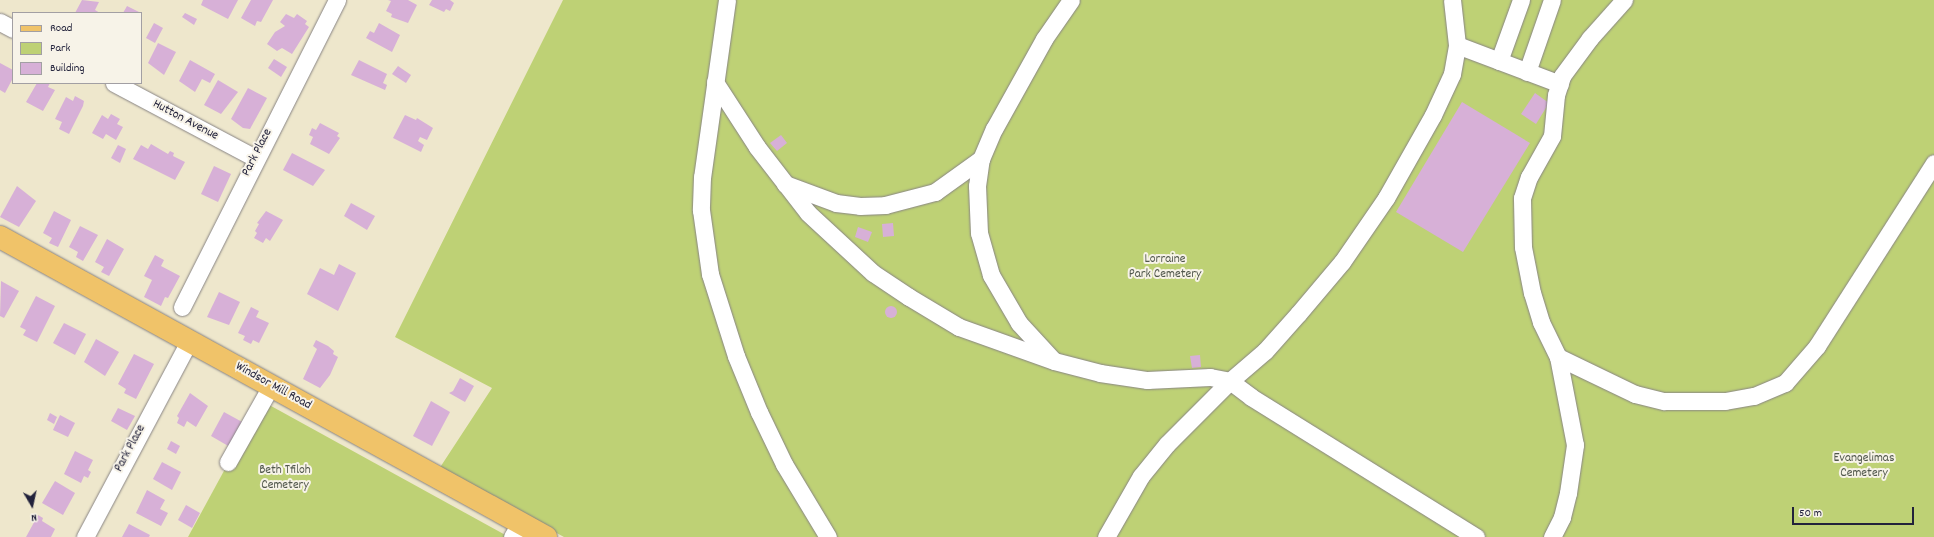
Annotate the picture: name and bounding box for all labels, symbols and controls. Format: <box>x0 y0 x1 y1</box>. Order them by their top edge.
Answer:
legend <box>12 12 142 84</box>
text: Road <box>50 20 72 37</box>
text: Park <box>50 40 70 57</box>
text: Building <box>50 60 85 77</box>
street label: Hutton Avenue <box>149 97 221 145</box>
street label: Park Place <box>239 127 277 179</box>
park label: Lorraine Park Cemetery <box>1129 253 1201 284</box>
street label: Windsor Mill Road <box>232 360 314 414</box>
street label: Park Place <box>112 423 150 475</box>
park label: Evangelimas Cemetery <box>1834 452 1894 483</box>
park label: Beth Tfiloh Cemetery <box>259 464 311 495</box>
north arrow <box>12 485 52 525</box>
scale bar <box>1794 499 1916 525</box>
text: 50 m <box>1799 505 1822 522</box>
text: N <box>30 509 38 525</box>

